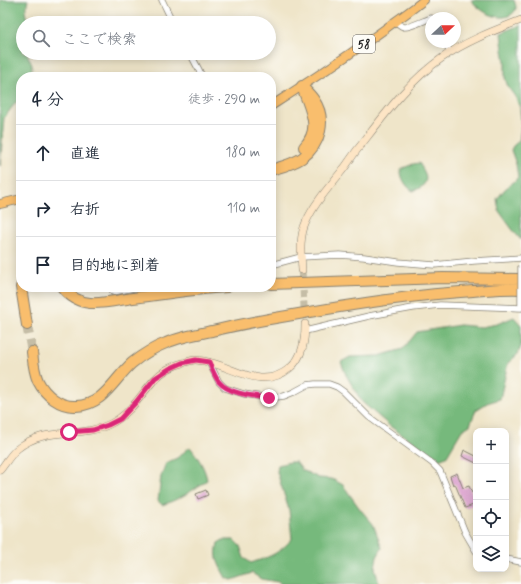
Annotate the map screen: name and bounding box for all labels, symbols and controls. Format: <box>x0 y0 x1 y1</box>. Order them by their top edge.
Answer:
north arrow <box>425 12 461 48</box>
search box <box>16 16 276 60</box>
icon: search <box>30 27 52 49</box>
text: ここで検索 <box>62 30 137 50</box>
road number: 58 <box>353 35 375 53</box>
text: 4 分 <box>32 89 63 111</box>
text: 徒歩 · 290 m <box>188 91 260 108</box>
icon: ahead <box>32 142 54 164</box>
text: 直進 <box>70 144 100 164</box>
text: 180 m <box>225 144 260 161</box>
icon: right <box>32 198 54 220</box>
text: 右折 <box>70 200 100 220</box>
text: 110 m <box>227 200 260 217</box>
icon: arrive <box>32 254 54 276</box>
text: 目的地に到着 <box>70 256 160 276</box>
route end <box>260 389 278 407</box>
route start <box>60 423 78 441</box>
map controls <box>473 428 509 572</box>
button: + <box>473 428 509 464</box>
button: − <box>473 464 509 500</box>
button: locate <box>473 500 509 536</box>
button: layers <box>473 536 509 572</box>

